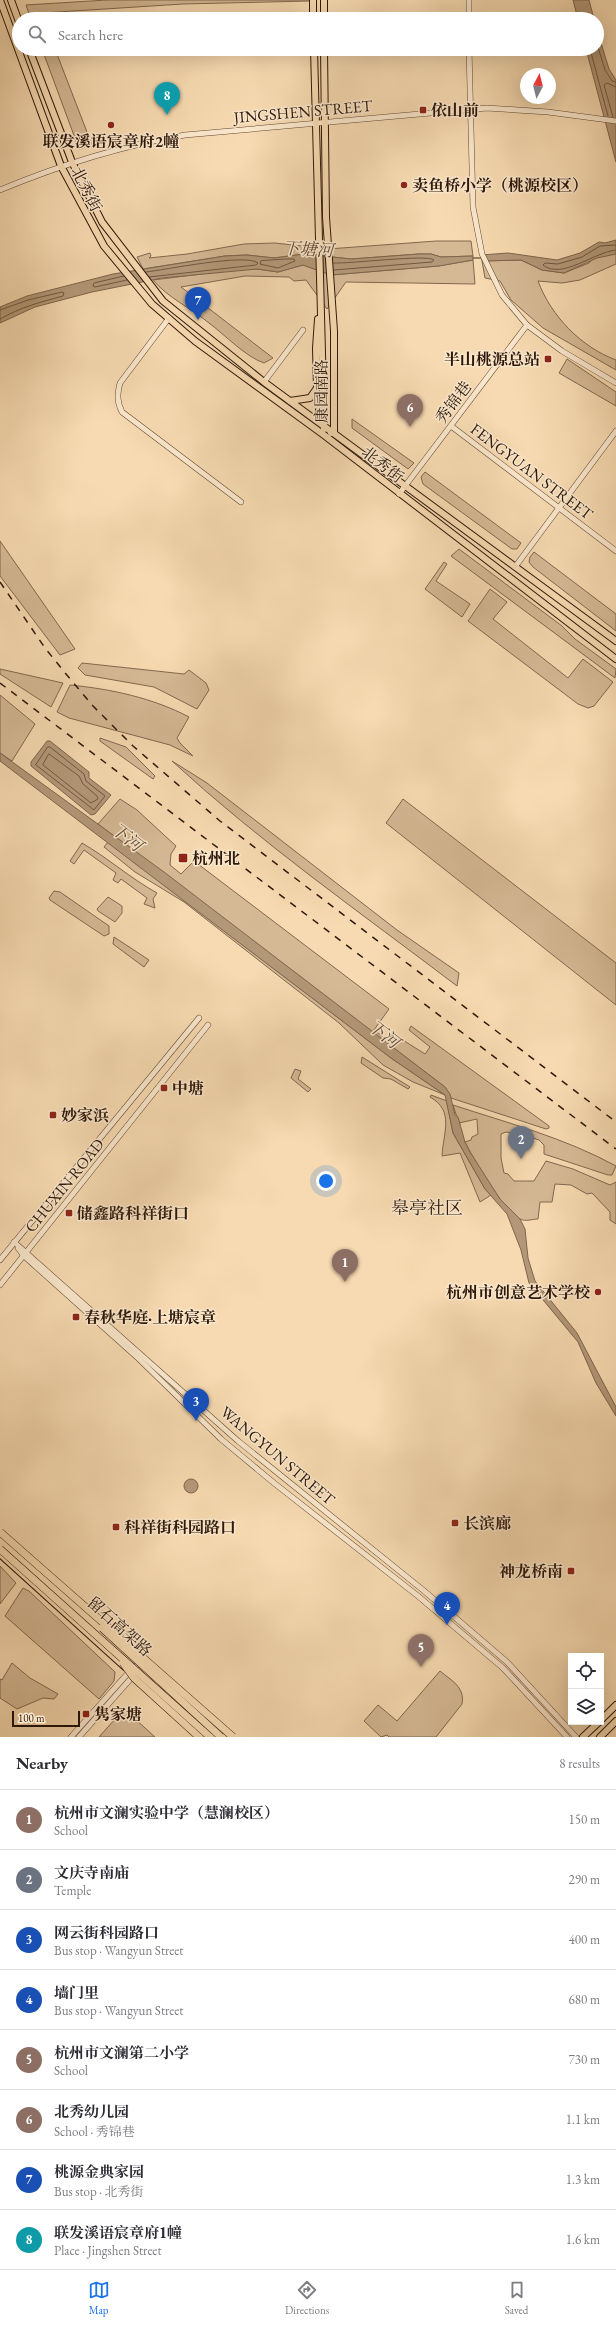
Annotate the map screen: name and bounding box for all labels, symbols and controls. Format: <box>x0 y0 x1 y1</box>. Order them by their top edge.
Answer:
search box <box>12 12 604 56</box>
icon: search <box>26 23 48 45</box>
text: Search here <box>58 25 123 44</box>
north arrow <box>520 68 556 104</box>
pin: 8 <box>154 82 180 115</box>
street label: JINGSHEN STREET <box>231 95 373 128</box>
place label: 依山前 <box>431 100 479 121</box>
marker: 依山前 <box>418 105 428 115</box>
marker: 联发溪语宸章府2幢 <box>106 120 116 130</box>
place label: 联发溪语宸章府2幢 <box>43 131 179 152</box>
street label: 北秀街 <box>66 163 107 215</box>
place label: 卖鱼桥小学（桃源校区） <box>412 175 588 196</box>
marker: 卖鱼桥小学（桃源校区） <box>399 180 409 190</box>
water label: 下塘河 <box>282 237 337 261</box>
pin: 7 <box>185 287 211 320</box>
place label: 半山桃源总站 <box>444 349 540 370</box>
marker: 半山桃源总站 <box>543 354 553 364</box>
street label: 康园南路 <box>311 359 332 423</box>
street label: 秀锦巷 <box>431 377 476 428</box>
pin: 6 <box>397 394 423 427</box>
street label: FENGYUAN STREET <box>466 419 597 524</box>
street label: 北秀街 <box>357 441 408 487</box>
water label: 下河 <box>107 818 150 858</box>
place label: 杭州北 <box>192 848 240 869</box>
marker: 杭州北 <box>177 852 189 864</box>
water label: 下河 <box>364 1015 407 1055</box>
place label: 中塘 <box>172 1078 204 1099</box>
marker: 中塘 <box>159 1083 169 1093</box>
place label: 妙家浜 <box>61 1105 109 1126</box>
marker: 妙家浜 <box>48 1110 58 1120</box>
pin: 2 <box>508 1126 534 1159</box>
street label: CHUXIN ROAD <box>20 1134 109 1237</box>
your location <box>316 1171 336 1191</box>
district label: 皋亭社区 <box>391 1196 463 1219</box>
place label: 储鑫路科祥街口 <box>77 1203 189 1224</box>
marker: 储鑫路科祥街口 <box>64 1208 74 1218</box>
pin: 1 <box>332 1249 358 1282</box>
place label: 杭州市创意艺术学校 <box>446 1282 590 1303</box>
marker: 杭州市创意艺术学校 <box>593 1287 603 1297</box>
place label: 春秋华庭·上塘宸章 <box>84 1307 216 1328</box>
marker: 春秋华庭·上塘宸章 <box>71 1312 81 1322</box>
pin: 3 <box>183 1388 209 1421</box>
street label: WANGYUN STREET <box>216 1401 340 1510</box>
place label: 长滨廊 <box>463 1513 511 1534</box>
place label: 科祥街科园路口 <box>124 1517 236 1538</box>
marker: 长滨廊 <box>450 1518 460 1528</box>
marker: 科祥街科园路口 <box>111 1522 121 1532</box>
place label: 神龙桥南 <box>499 1561 563 1582</box>
marker: 神龙桥南 <box>566 1566 576 1576</box>
street label: 留石高架路 <box>83 1592 156 1661</box>
pin: 4 <box>434 1592 460 1625</box>
pin: 5 <box>408 1634 434 1667</box>
map controls <box>568 1653 604 1725</box>
button: locate <box>568 1653 604 1689</box>
button: layers <box>568 1689 604 1725</box>
place label: 隽家塘 <box>94 1704 142 1725</box>
scale bar <box>12 1709 80 1728</box>
marker: 隽家塘 <box>81 1709 91 1719</box>
text: 100 m <box>18 1711 45 1725</box>
text: Nearby <box>16 1752 68 1774</box>
text: 8 results <box>559 1755 600 1772</box>
text: 杭州市文澜实验中学（慧澜校区） <box>54 1803 279 1822</box>
text: 1 <box>26 1811 32 1828</box>
text: 150 m <box>569 1811 600 1828</box>
text: School <box>54 1822 88 1839</box>
text: 文庆寺南庙 <box>54 1863 129 1882</box>
text: 2 <box>26 1871 32 1888</box>
text: 290 m <box>569 1871 600 1888</box>
text: Temple <box>54 1882 91 1899</box>
text: 网云街科园路口 <box>54 1923 159 1942</box>
text: 3 <box>26 1931 32 1948</box>
text: 400 m <box>569 1931 600 1948</box>
text: Bus stop · Wangyun Street <box>54 1942 183 1959</box>
text: 墙门里 <box>54 1983 99 2002</box>
text: 4 <box>26 1991 32 2008</box>
text: 680 m <box>569 1991 600 2008</box>
text: Bus stop · Wangyun Street <box>54 2002 183 2019</box>
text: 杭州市文澜第二小学 <box>54 2043 189 2062</box>
text: 5 <box>26 2051 32 2068</box>
text: 730 m <box>569 2051 600 2068</box>
text: School <box>54 2062 88 2079</box>
text: 北秀幼儿园 <box>54 2102 129 2121</box>
text: 6 <box>26 2111 32 2128</box>
text: 1.1 km <box>566 2111 600 2128</box>
text: School · 秀锦巷 <box>54 2123 135 2140</box>
text: 桃源金典家园 <box>54 2162 144 2181</box>
text: 7 <box>26 2171 32 2188</box>
text: 1.3 km <box>566 2171 600 2188</box>
text: Bus stop · 北秀街 <box>54 2183 144 2200</box>
text: 联发溪语宸章府1幢 <box>54 2223 182 2242</box>
text: 8 <box>26 2231 32 2248</box>
text: 1.6 km <box>566 2231 600 2248</box>
text: Place · Jingshen Street <box>54 2242 162 2259</box>
tab: Map <box>88 2279 110 2317</box>
tab: Directions <box>285 2279 329 2317</box>
tab: Saved <box>505 2279 528 2317</box>

